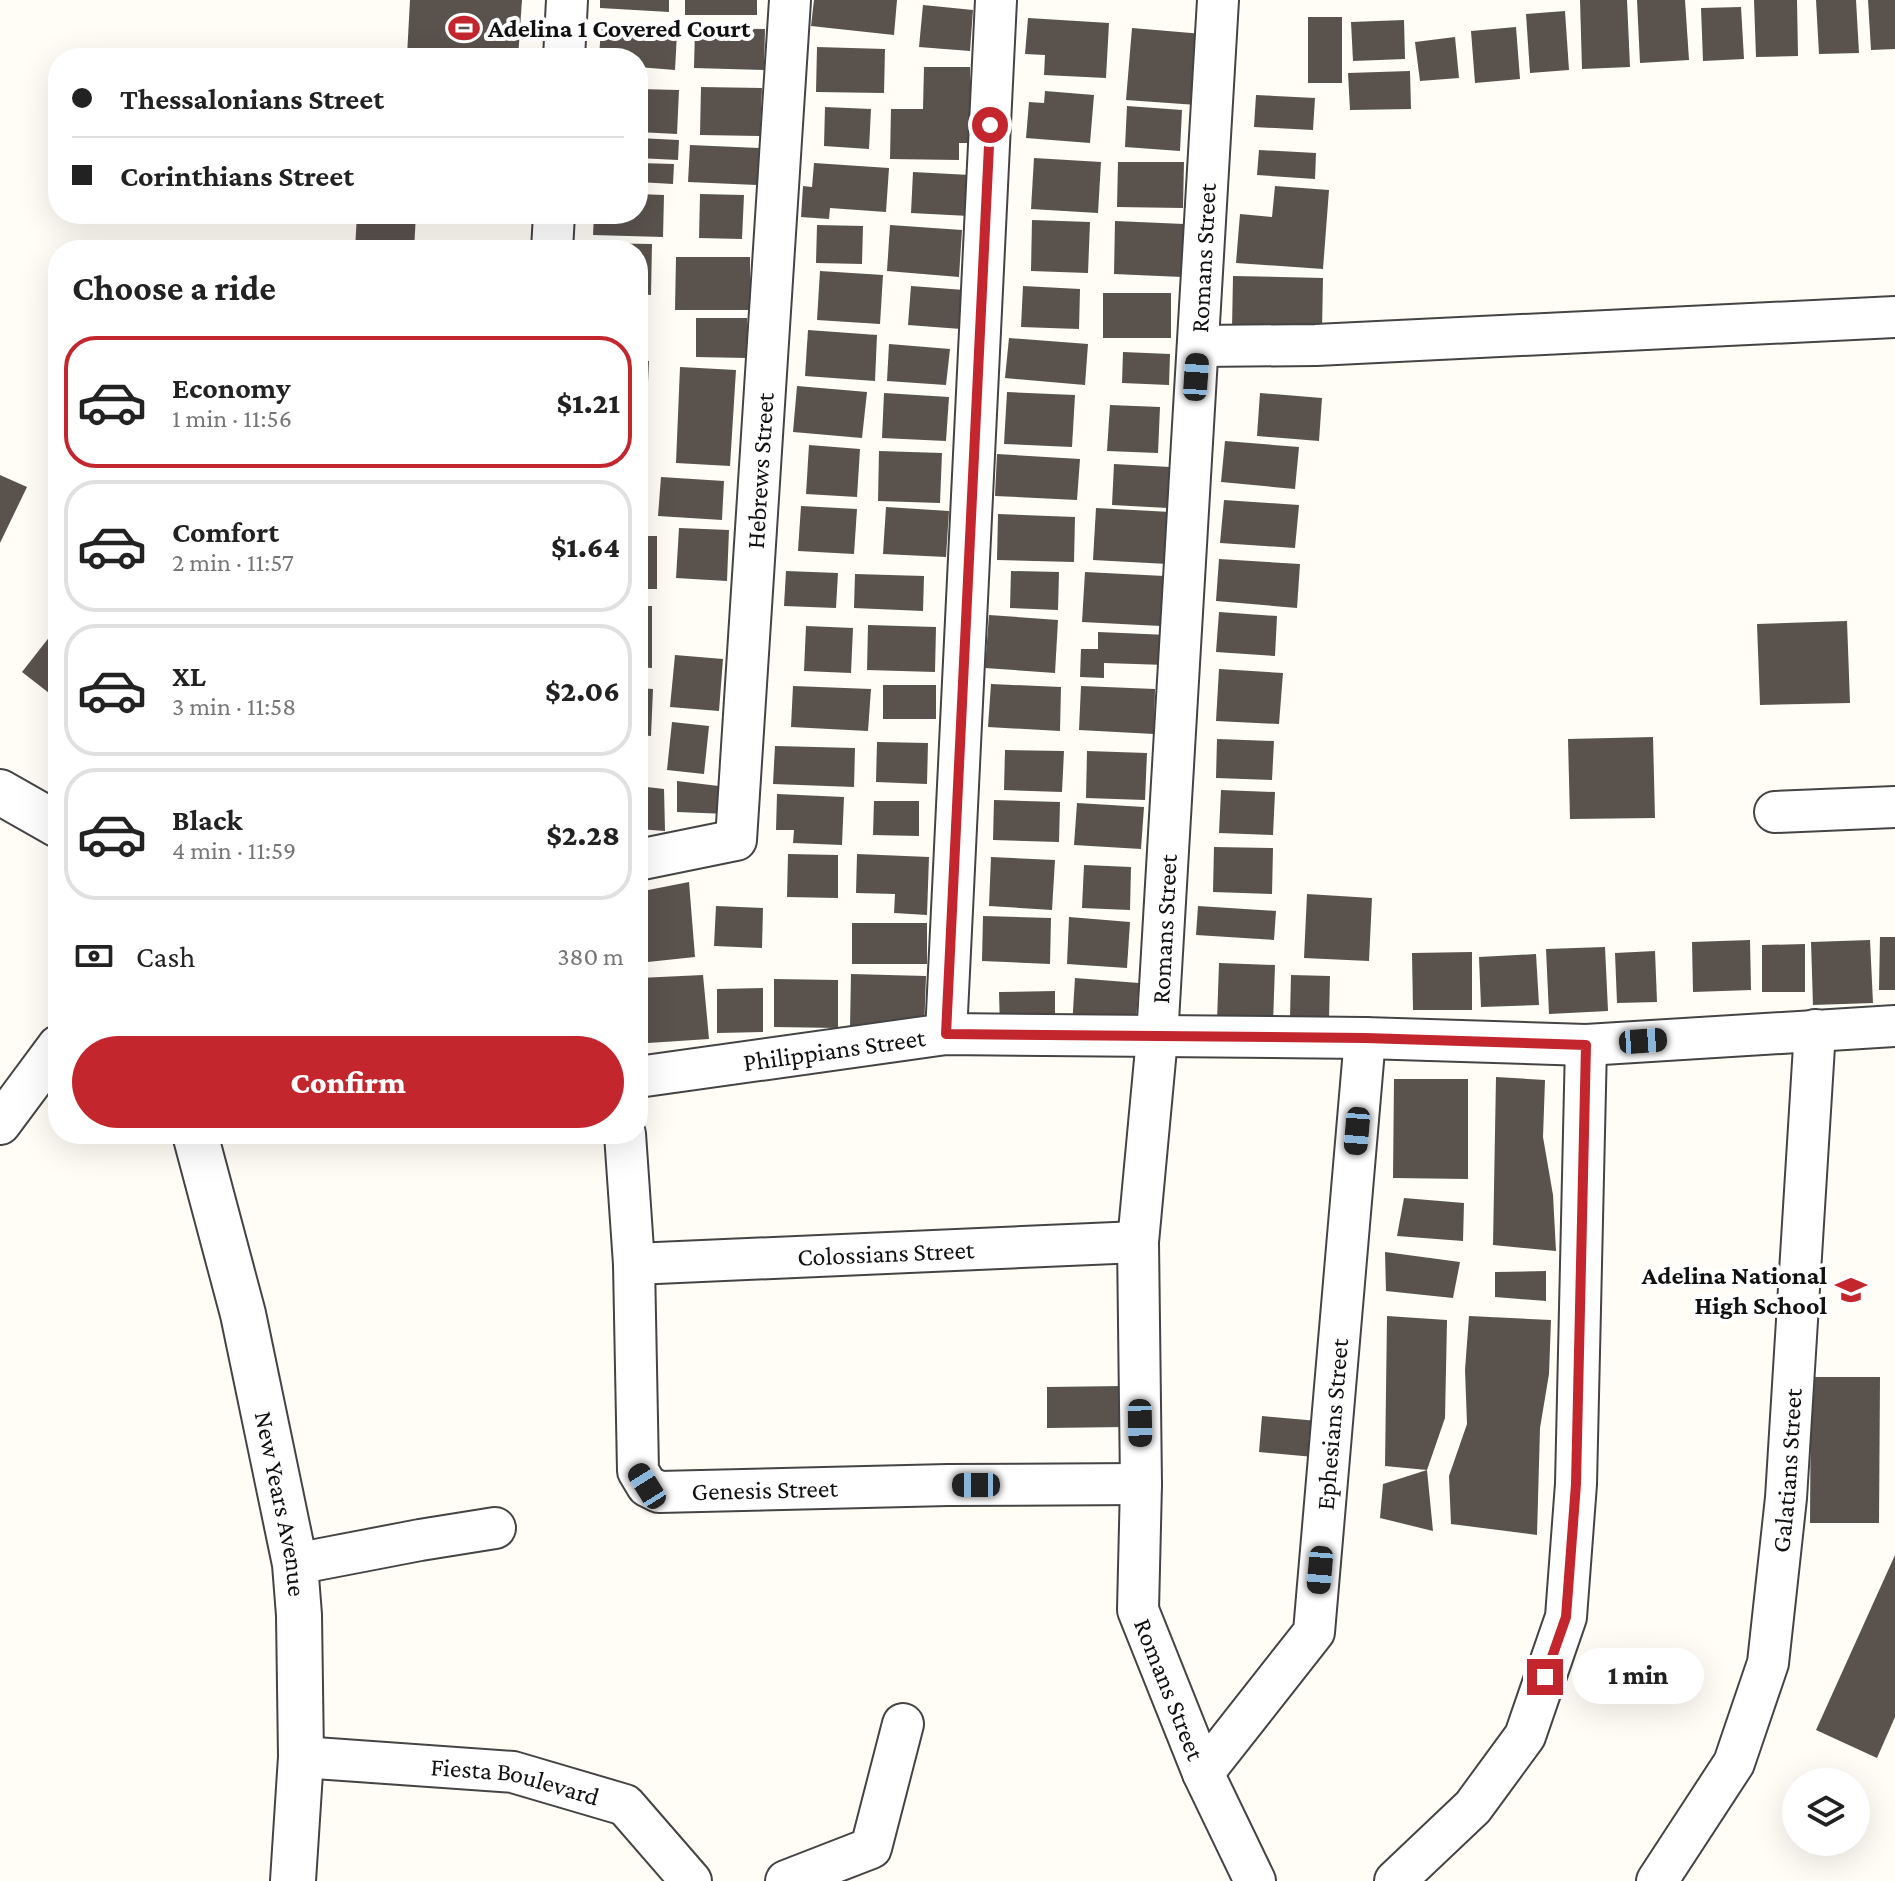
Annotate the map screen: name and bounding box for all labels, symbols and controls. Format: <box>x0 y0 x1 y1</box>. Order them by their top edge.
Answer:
sports icon: Adelina 1 Covered Court <box>447 11 481 45</box>
place label: Adelina 1 Covered Court <box>487 14 751 43</box>
text: Thessalonians Street <box>120 82 384 115</box>
route start <box>972 107 1008 143</box>
text: Corinthians Street <box>120 159 354 192</box>
street label: Romans Street <box>1185 182 1222 334</box>
text: Choose a ride <box>72 268 276 308</box>
car <box>1182 352 1210 402</box>
icon: car <box>76 366 148 438</box>
text: Economy <box>172 371 291 404</box>
text: $1.21 <box>556 386 620 419</box>
street label: Hebrews Street <box>741 391 780 550</box>
text: 1 min · 11:56 <box>172 404 292 433</box>
icon: car <box>76 510 148 582</box>
text: Comfort <box>172 515 279 548</box>
text: $1.64 <box>551 530 620 563</box>
text: 2 min · 11:57 <box>172 548 294 577</box>
icon: car <box>76 654 148 726</box>
text: XL <box>172 659 206 692</box>
text: $2.06 <box>545 674 620 707</box>
text: 3 min · 11:58 <box>172 692 296 721</box>
icon: car <box>76 798 148 870</box>
text: Black <box>172 803 243 836</box>
text: $2.28 <box>546 818 620 851</box>
text: 4 min · 11:59 <box>172 836 296 865</box>
street label: Romans Street <box>1146 853 1183 1005</box>
icon: cash <box>72 934 116 978</box>
text: Cash <box>136 940 195 973</box>
text: 380 m <box>557 942 624 971</box>
street label: Philippians Street <box>741 1023 928 1077</box>
car <box>1618 1027 1668 1055</box>
button: Confirm <box>72 1036 624 1128</box>
car <box>1343 1106 1371 1156</box>
street label: Colossians Street <box>797 1235 975 1272</box>
place label: Adelina National High School <box>1641 1261 1827 1320</box>
school or university icon: Adelina National High School <box>1834 1273 1868 1307</box>
street label: Ephesians Street <box>1311 1337 1354 1511</box>
street label: Galatians Street <box>1766 1387 1808 1554</box>
car <box>1128 1399 1152 1447</box>
street label: New Years Avenue <box>249 1408 312 1598</box>
car <box>624 1459 670 1513</box>
car <box>952 1473 1000 1497</box>
street label: Genesis Street <box>691 1474 839 1506</box>
car <box>1306 1545 1334 1595</box>
street label: Romans Street <box>1128 1614 1211 1765</box>
callout: 1 min <box>1573 1649 1705 1705</box>
route end <box>1527 1659 1563 1695</box>
text: 1 min <box>1608 1661 1668 1690</box>
street label: Fiesta Boulevard <box>430 1752 603 1812</box>
map controls <box>1782 1768 1870 1856</box>
button: layers <box>1782 1768 1870 1856</box>

